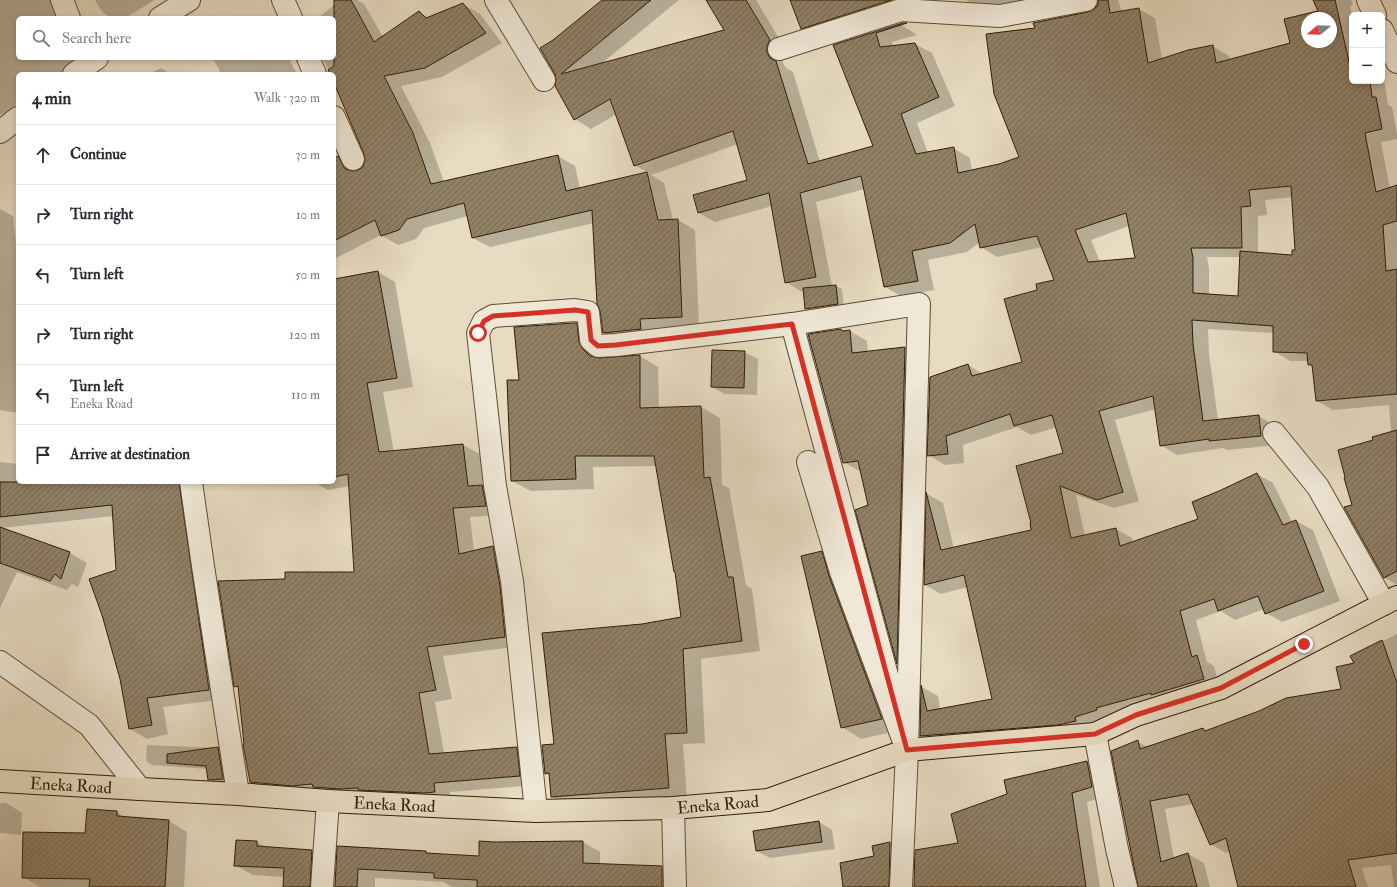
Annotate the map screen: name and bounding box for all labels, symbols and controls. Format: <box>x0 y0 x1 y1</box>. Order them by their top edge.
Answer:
north arrow <box>1301 12 1337 48</box>
map controls <box>1349 12 1385 84</box>
button: + <box>1349 12 1385 48</box>
search box <box>16 16 336 60</box>
icon: search <box>30 27 52 49</box>
text: Search here <box>62 29 131 48</box>
button: − <box>1349 48 1385 84</box>
text: 4 min <box>32 88 71 109</box>
text: Walk · 320 m <box>254 90 320 106</box>
icon: ahead <box>32 144 54 166</box>
text: Continue <box>70 145 126 164</box>
text: 30 m <box>296 147 320 163</box>
icon: right <box>32 204 54 226</box>
text: Turn right <box>70 205 133 224</box>
text: 10 m <box>296 207 320 223</box>
icon: left <box>32 264 54 286</box>
text: Turn left <box>70 265 124 284</box>
text: 50 m <box>295 267 320 283</box>
icon: right <box>32 324 54 346</box>
route start <box>469 324 487 342</box>
text: Turn right <box>70 325 133 344</box>
text: 120 m <box>289 327 320 343</box>
text: Turn left <box>70 377 124 396</box>
icon: left <box>32 384 54 406</box>
text: 110 m <box>291 387 320 403</box>
text: Eneka Road <box>70 396 133 412</box>
icon: arrive <box>32 444 54 466</box>
text: Arrive at destination <box>70 445 190 464</box>
route end <box>1295 635 1313 653</box>
street label: Eneka Road <box>29 773 113 798</box>
street label: Eneka Road <box>676 791 760 819</box>
street label: Eneka Road <box>353 792 436 817</box>

